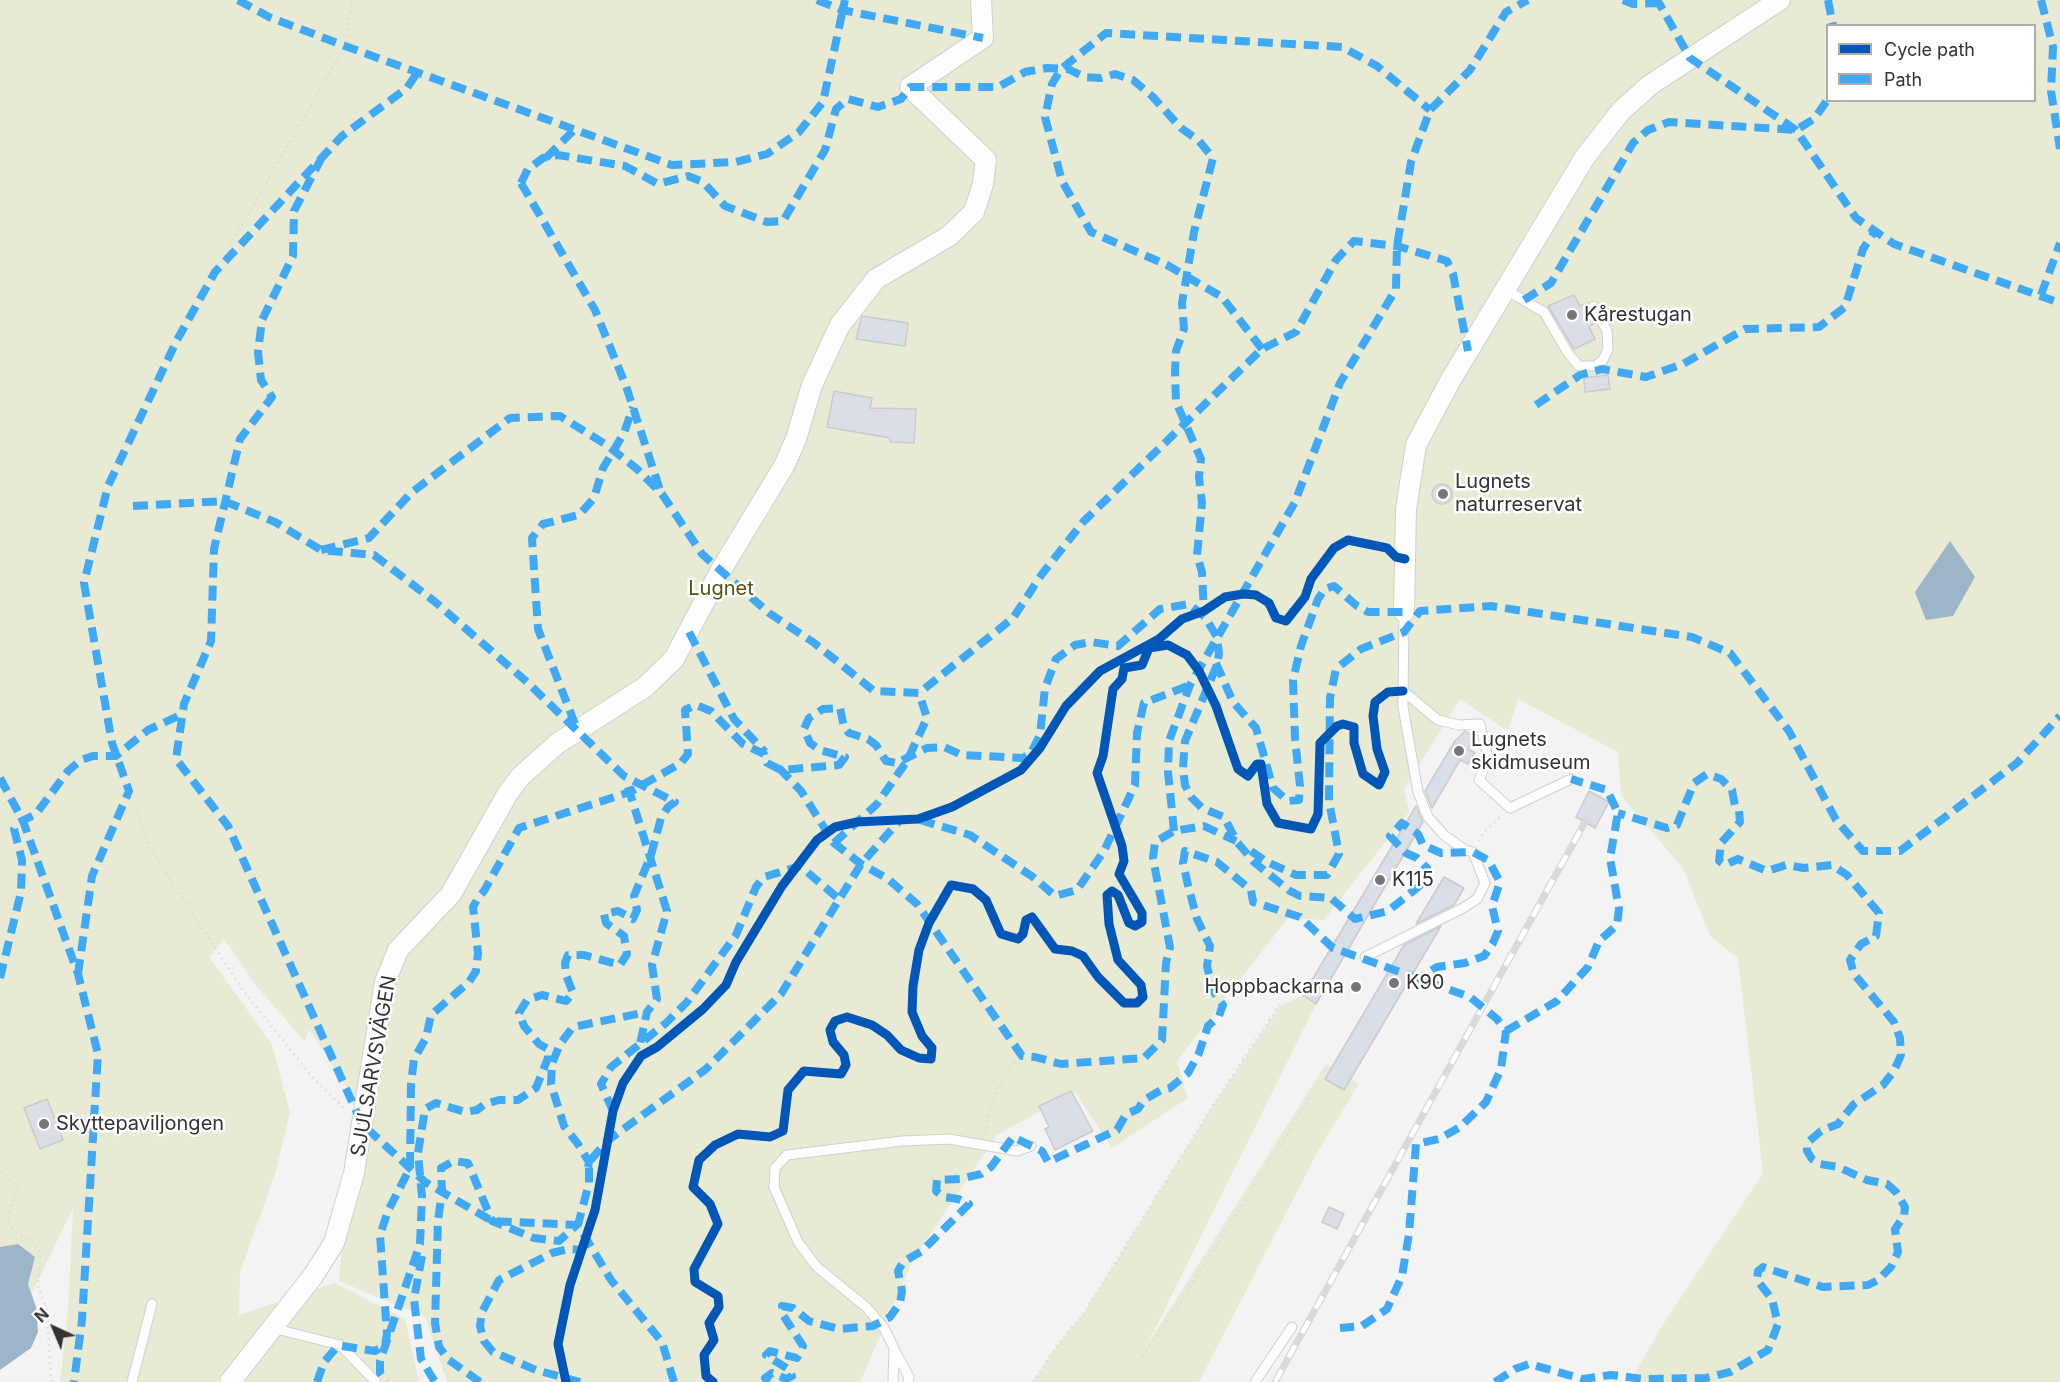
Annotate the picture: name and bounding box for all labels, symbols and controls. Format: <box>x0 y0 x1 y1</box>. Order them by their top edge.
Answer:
legend <box>1826 24 2036 102</box>
text: Cycle path <box>1884 39 1975 60</box>
text: Path <box>1884 69 1922 90</box>
place label: Kårestugan <box>1584 303 1692 327</box>
marker: Kårestugan <box>1565 308 1579 322</box>
place label: Lugnets naturreservat <box>1455 470 1582 517</box>
marker: Lugnets naturreservat <box>1436 487 1450 501</box>
park label: Lugnet <box>688 577 754 601</box>
place label: Lugnets skidmuseum <box>1471 728 1591 775</box>
marker: Lugnets skidmuseum <box>1452 744 1466 758</box>
place label: K115 <box>1392 868 1434 892</box>
marker: K115 <box>1373 873 1387 887</box>
place label: K90 <box>1406 971 1444 995</box>
street label: SJULSARVSVÄGEN <box>346 973 402 1159</box>
place label: Hoppbackarna <box>1204 975 1344 999</box>
marker: K90 <box>1387 976 1401 990</box>
marker: Hoppbackarna <box>1349 980 1363 994</box>
place label: Skyttepaviljongen <box>56 1112 224 1136</box>
marker: Skyttepaviljongen <box>37 1117 51 1131</box>
north arrow <box>24 1298 84 1358</box>
text: N <box>30 1304 53 1326</box>

